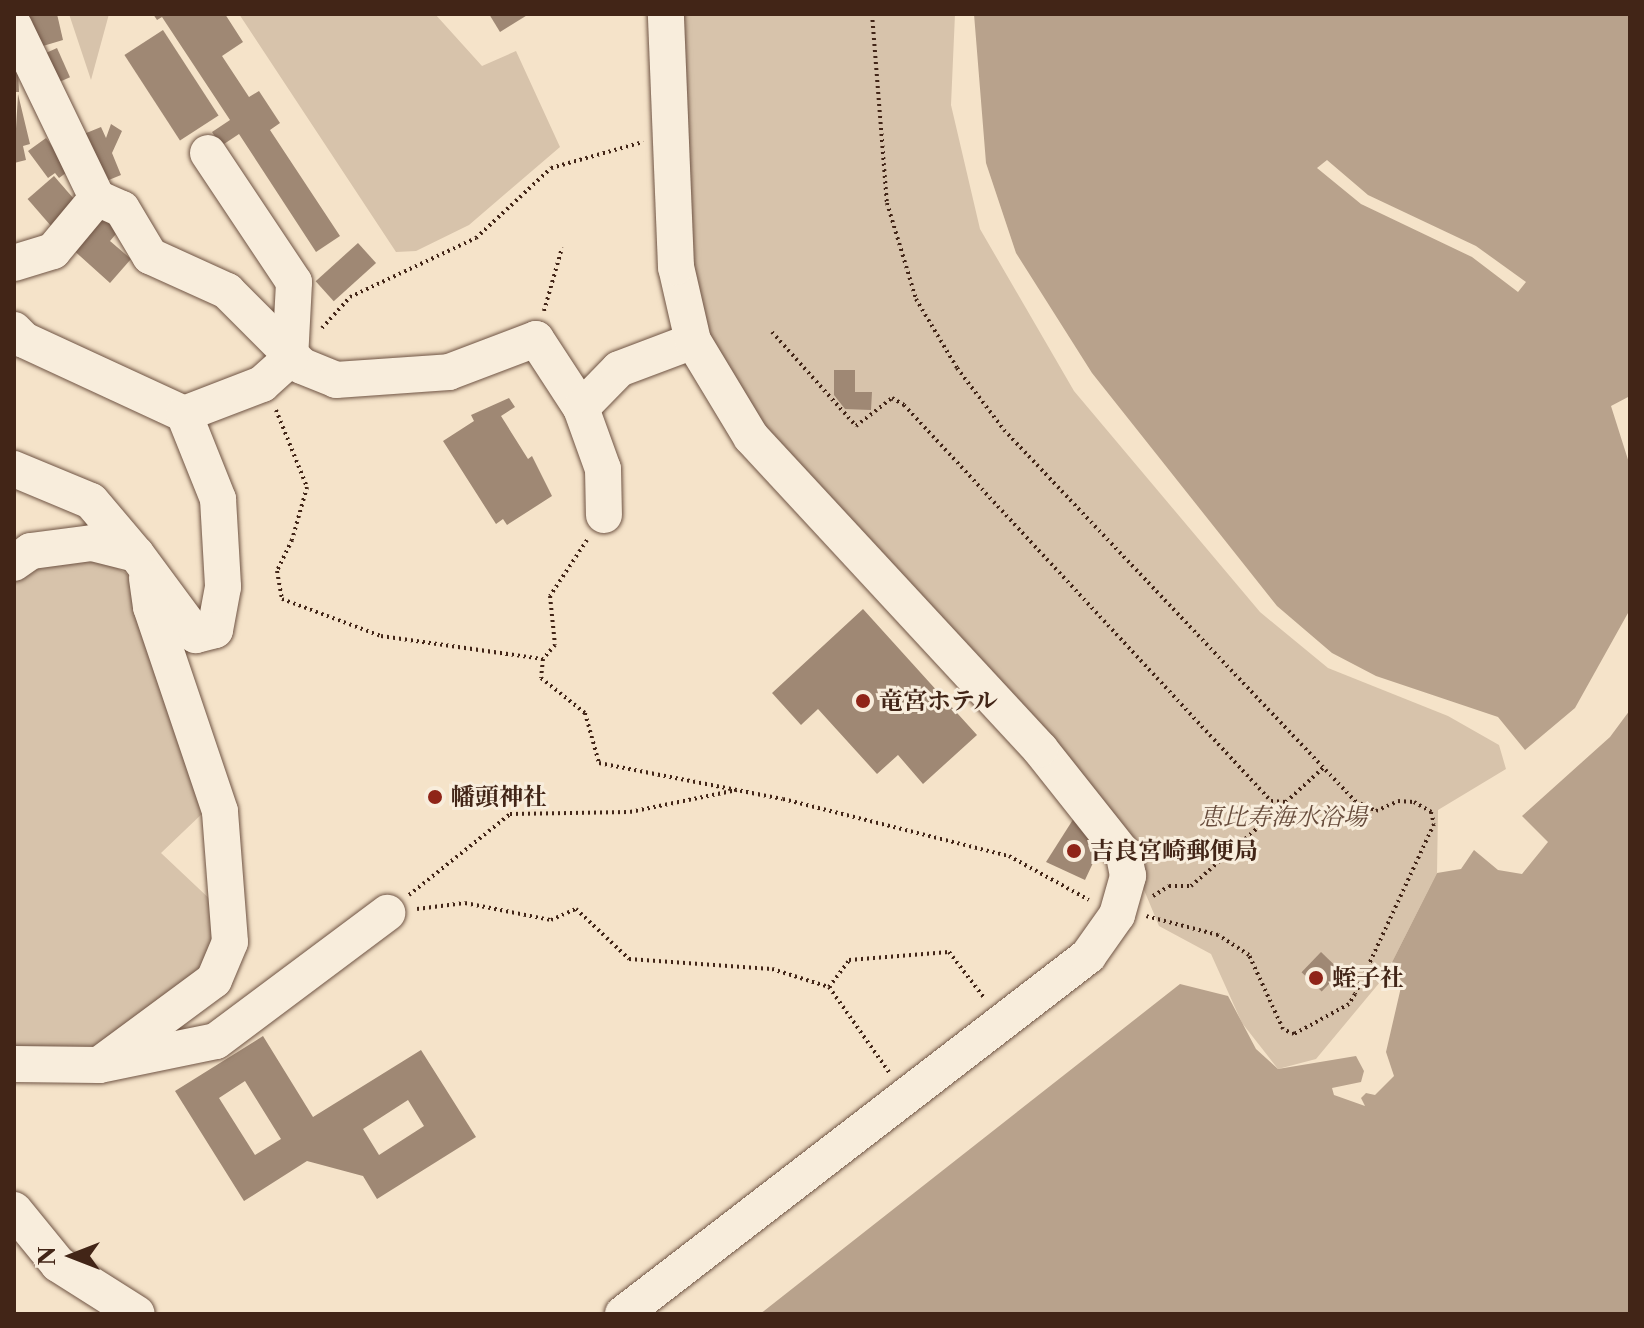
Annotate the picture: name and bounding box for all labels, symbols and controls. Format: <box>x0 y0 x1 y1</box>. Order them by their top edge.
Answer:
place label: 竜宮ホテル <box>879 687 999 715</box>
marker: 竜宮ホテル <box>854 692 872 710</box>
place label: 幡頭神社 <box>451 783 547 811</box>
marker: 幡頭神社 <box>426 788 444 806</box>
park label: 恵比寿海水浴場 <box>1199 803 1367 831</box>
place label: 吉良宮崎郵便局 <box>1090 837 1258 865</box>
marker: 吉良宮崎郵便局 <box>1065 842 1083 860</box>
place label: 蛭子社 <box>1332 964 1404 992</box>
marker: 蛭子社 <box>1307 969 1325 987</box>
north arrow <box>32 1216 112 1296</box>
text: N <box>34 1246 61 1266</box>

